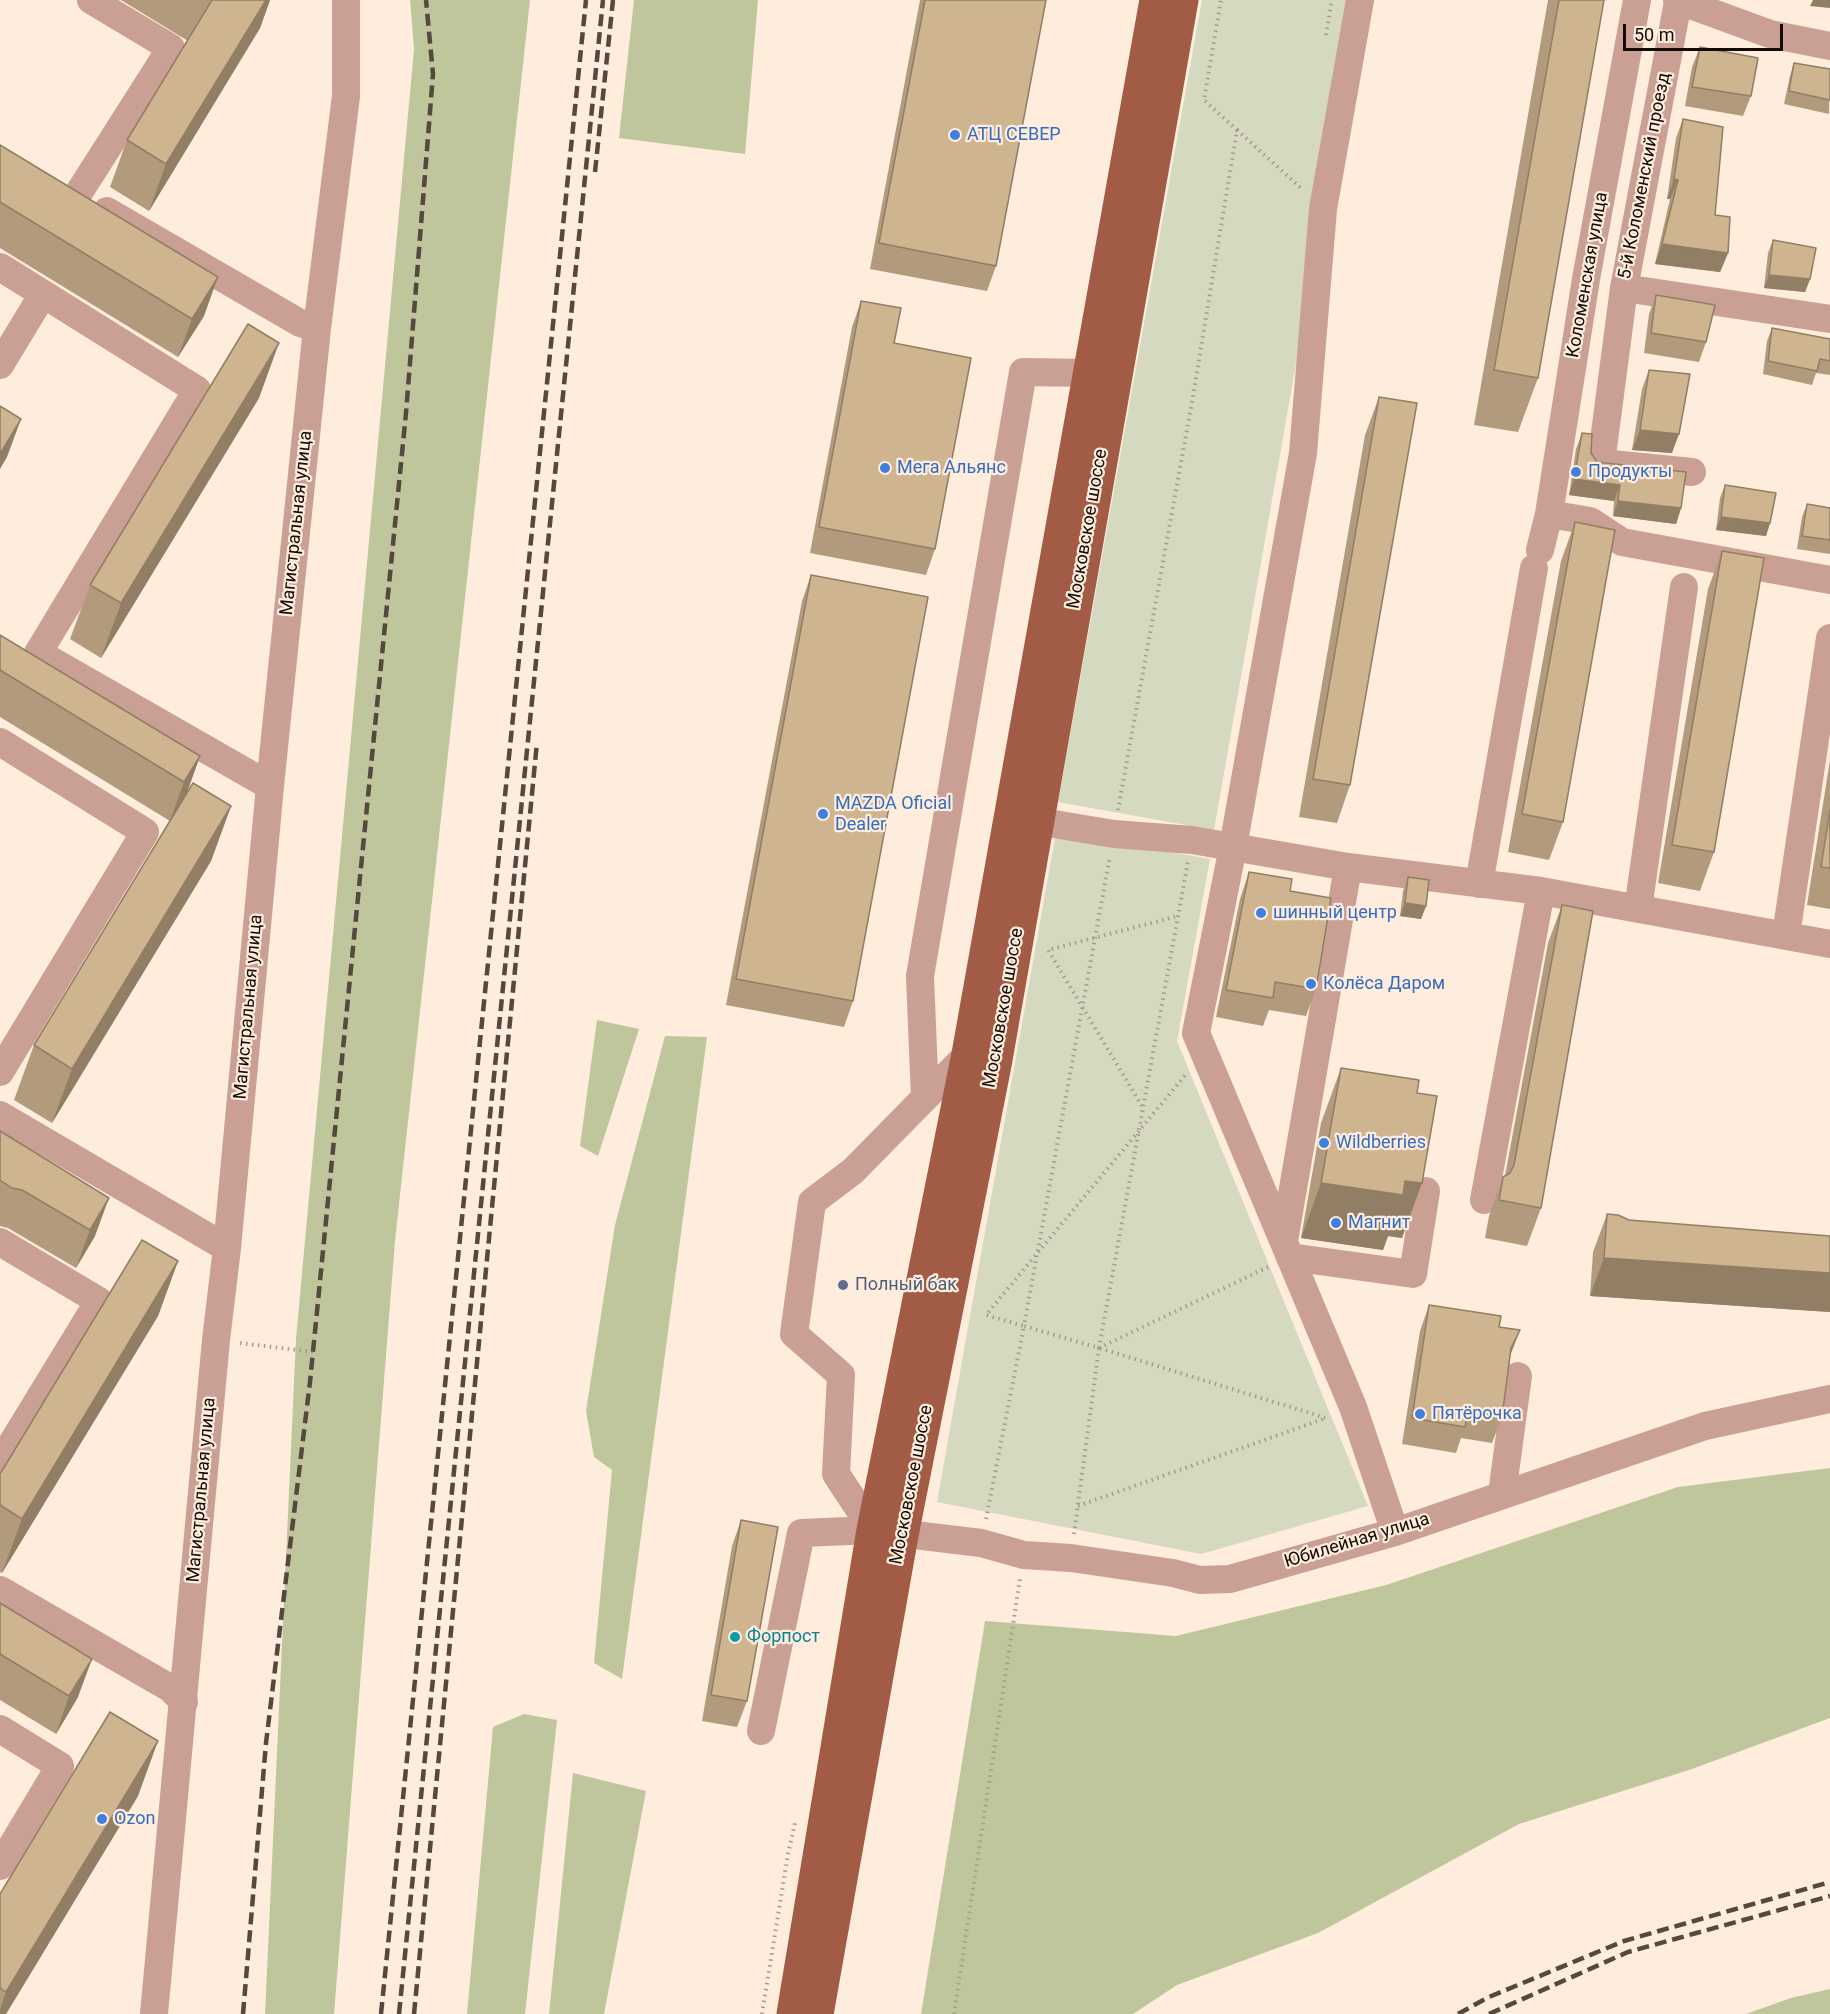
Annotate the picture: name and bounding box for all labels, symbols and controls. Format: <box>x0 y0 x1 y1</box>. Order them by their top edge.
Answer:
scale bar <box>1626 12 1786 50</box>
text: 50 m <box>1634 24 1674 45</box>
street label: 5-й Коломенский проезд <box>1614 71 1676 281</box>
place label: АТЦ СЕВЕР <box>967 124 1061 146</box>
marker: АТЦ СЕВЕР <box>948 128 962 142</box>
street label: Коломенская улица <box>1563 190 1613 360</box>
street label: Магистральная улица <box>277 430 317 616</box>
street label: Московское шоссе <box>1063 447 1113 611</box>
place label: Мега Альянс <box>897 457 1006 479</box>
marker: Мега Альянс <box>878 461 892 475</box>
place label: Продукты <box>1588 461 1672 483</box>
marker: Продукты <box>1569 465 1583 479</box>
place label: MAZDA Oficial Dealer <box>835 793 952 836</box>
marker: MAZDA Oficial Dealer <box>816 807 830 821</box>
place label: шинный центр <box>1273 902 1397 924</box>
marker: шинный центр <box>1254 906 1268 920</box>
street label: Магистральная улица <box>230 914 268 1100</box>
street label: Московское шоссе <box>979 926 1029 1090</box>
place label: Колёса Даром <box>1323 973 1445 995</box>
marker: Колёса Даром <box>1304 977 1318 991</box>
place label: Wildberries <box>1336 1132 1426 1154</box>
marker: Wildberries <box>1317 1136 1331 1150</box>
place label: Магнит <box>1348 1212 1410 1234</box>
marker: Магнит <box>1329 1216 1343 1230</box>
place label: Полный бак <box>855 1274 957 1296</box>
marker: Полный бак <box>836 1278 850 1292</box>
street label: Магистральная улица <box>183 1397 221 1583</box>
street label: Московское шоссе <box>886 1403 938 1567</box>
place label: Пятёрочка <box>1432 1403 1522 1425</box>
marker: Пятёрочка <box>1413 1407 1427 1421</box>
street label: Юбилейная улица <box>1282 1509 1432 1573</box>
place label: Форпост <box>747 1626 820 1648</box>
marker: Форпост <box>728 1630 742 1644</box>
place label: Ozon <box>114 1808 155 1830</box>
marker: Ozon <box>95 1812 109 1826</box>

